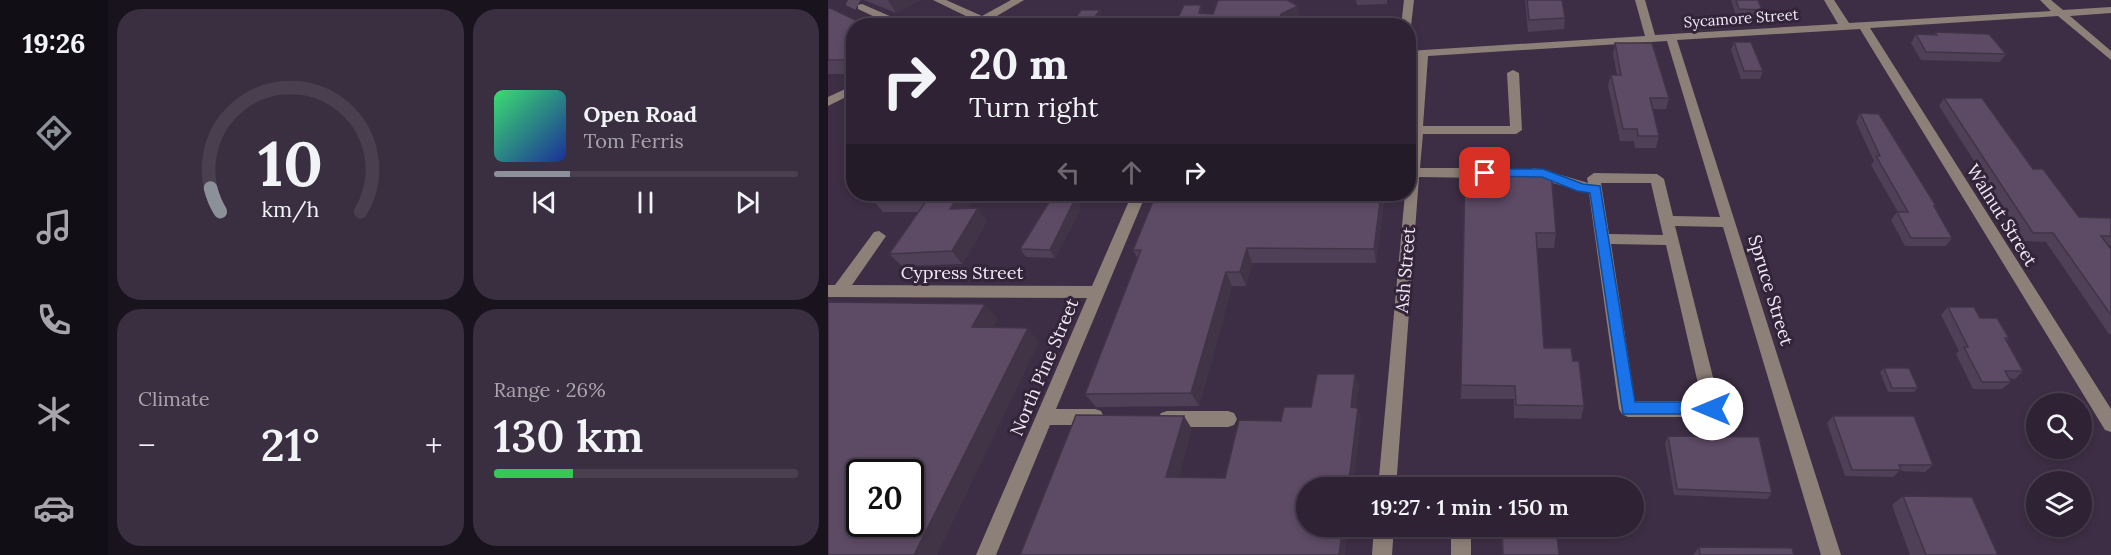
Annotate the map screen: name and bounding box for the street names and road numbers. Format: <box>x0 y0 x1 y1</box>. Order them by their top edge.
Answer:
street label: Sycamore Street <box>1683 4 1799 31</box>
street label: Walnut Street <box>1962 160 2042 270</box>
street label: Ash Street <box>1390 226 1420 315</box>
street label: Spruce Street <box>1743 232 1799 348</box>
street label: Cypress Street <box>901 261 1023 284</box>
street label: North Pine Street <box>1005 295 1083 439</box>

